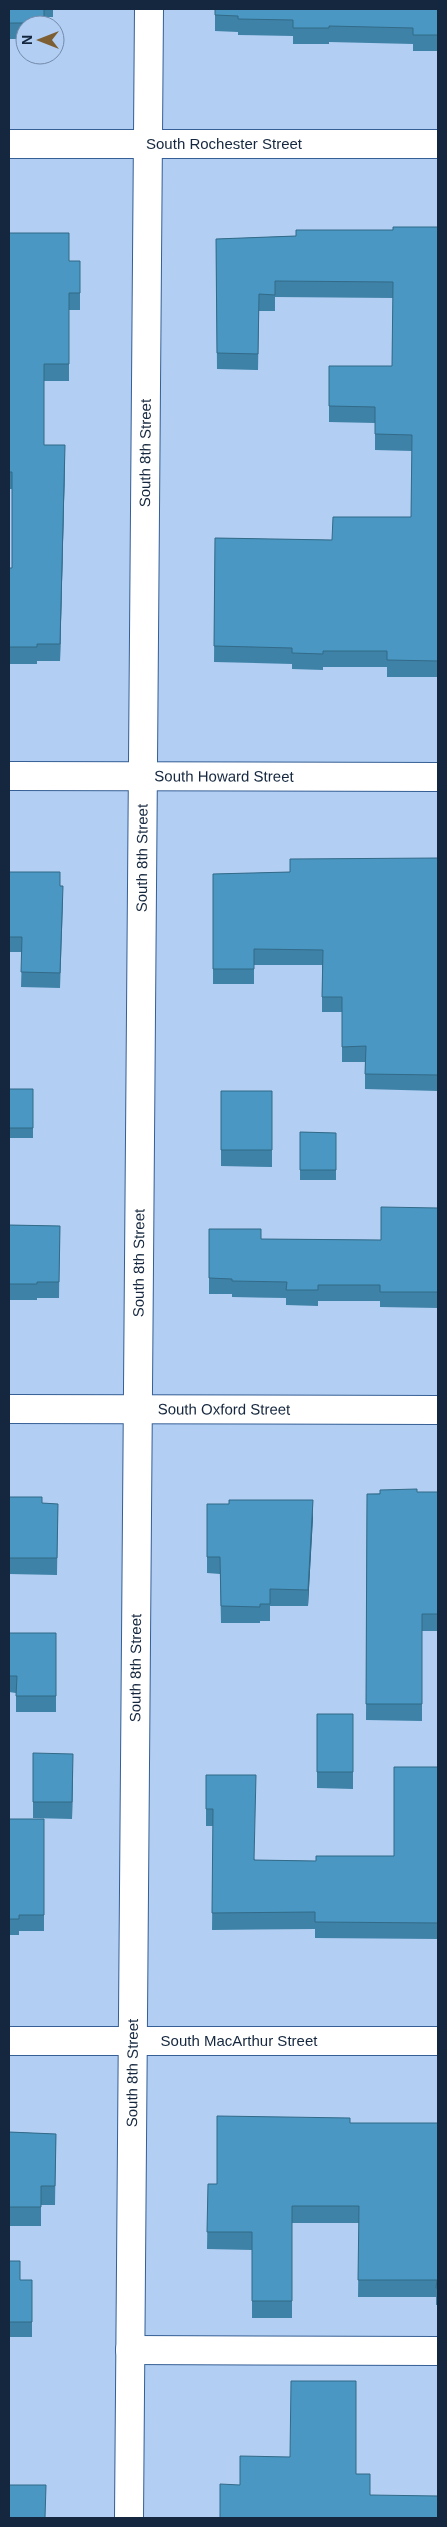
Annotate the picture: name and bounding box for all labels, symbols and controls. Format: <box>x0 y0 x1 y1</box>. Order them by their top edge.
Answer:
north arrow <box>15 15 65 65</box>
text: N <box>19 35 35 45</box>
street label: South Rochester Street <box>146 135 303 152</box>
street label: South 8th Street <box>136 398 154 507</box>
street label: South Howard Street <box>154 767 295 785</box>
street label: South 8th Street <box>133 803 151 912</box>
street label: South 8th Street <box>130 1208 147 1317</box>
street label: South Oxford Street <box>158 1400 291 1418</box>
street label: South 8th Street <box>126 1613 144 1722</box>
street label: South 8th Street <box>123 2018 141 2127</box>
street label: South MacArthur Street <box>161 2032 318 2049</box>

